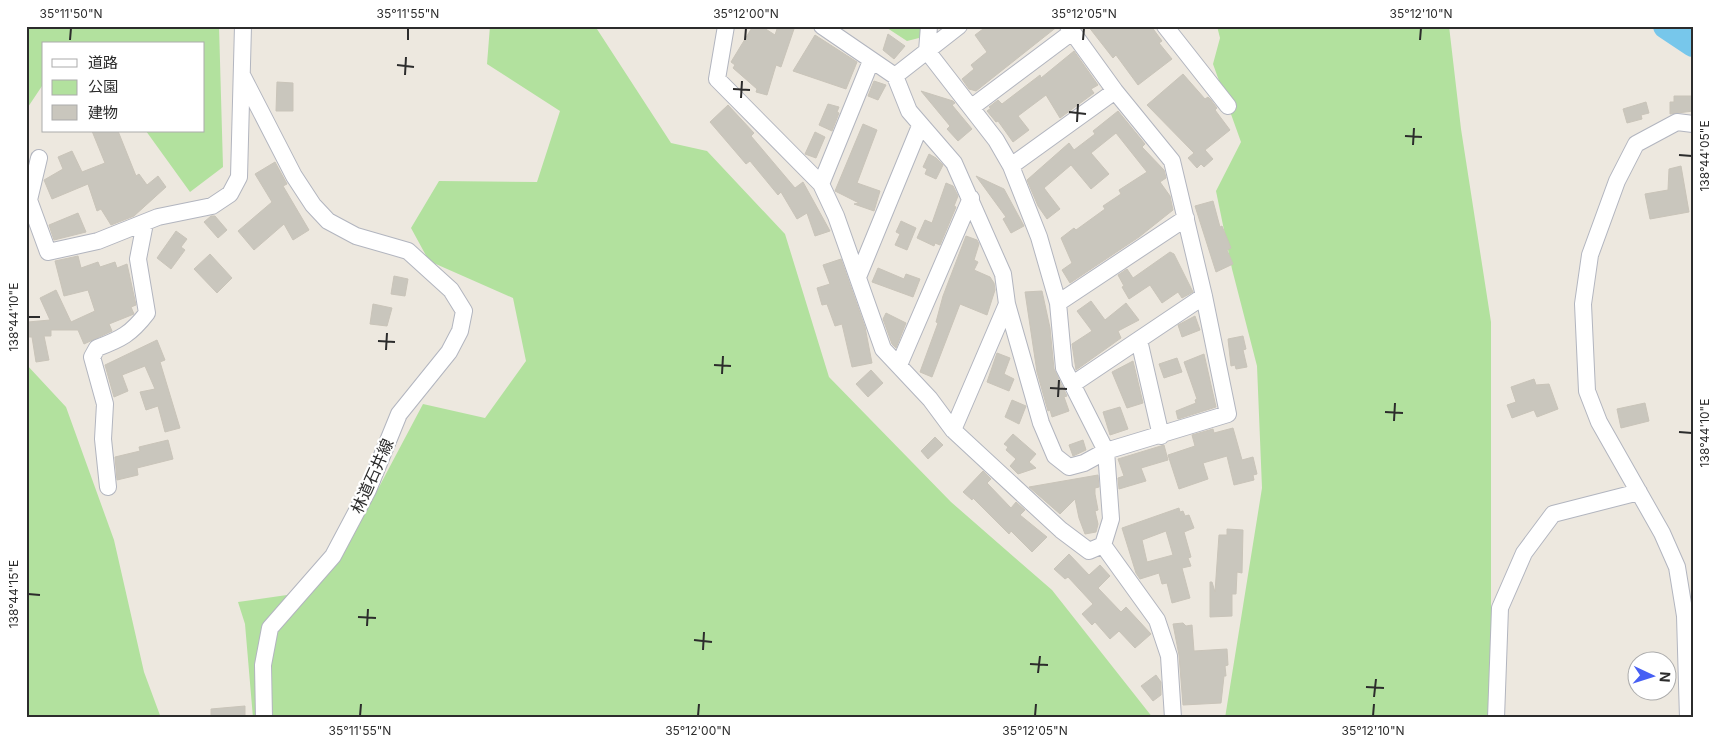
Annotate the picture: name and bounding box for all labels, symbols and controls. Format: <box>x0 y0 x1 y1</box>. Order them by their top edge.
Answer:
text: 35°11'50"N <box>39 6 103 21</box>
text: 35°11'55"N <box>377 6 439 21</box>
text: 35°12'00"N <box>713 6 779 21</box>
text: 35°12'05"N <box>1051 6 1117 21</box>
text: 35°12'10"N <box>1389 6 1453 21</box>
legend <box>42 42 205 132</box>
text: 道路 <box>88 53 118 72</box>
text: 公園 <box>88 77 118 96</box>
text: 建物 <box>88 103 118 122</box>
text: 138°44'05"E <box>1697 120 1712 192</box>
text: 138°44'10"E <box>6 283 21 351</box>
text: 138°44'10"E <box>1697 399 1712 467</box>
street label: 林道石井線 <box>347 435 397 517</box>
text: 138°44'15"E <box>6 560 21 628</box>
north arrow <box>1626 652 1676 702</box>
text: N <box>1657 671 1674 683</box>
text: 35°11'55"N <box>329 723 391 738</box>
text: 35°12'00"N <box>665 723 731 738</box>
text: 35°12'05"N <box>1002 723 1068 738</box>
text: 35°12'10"N <box>1341 723 1405 738</box>

